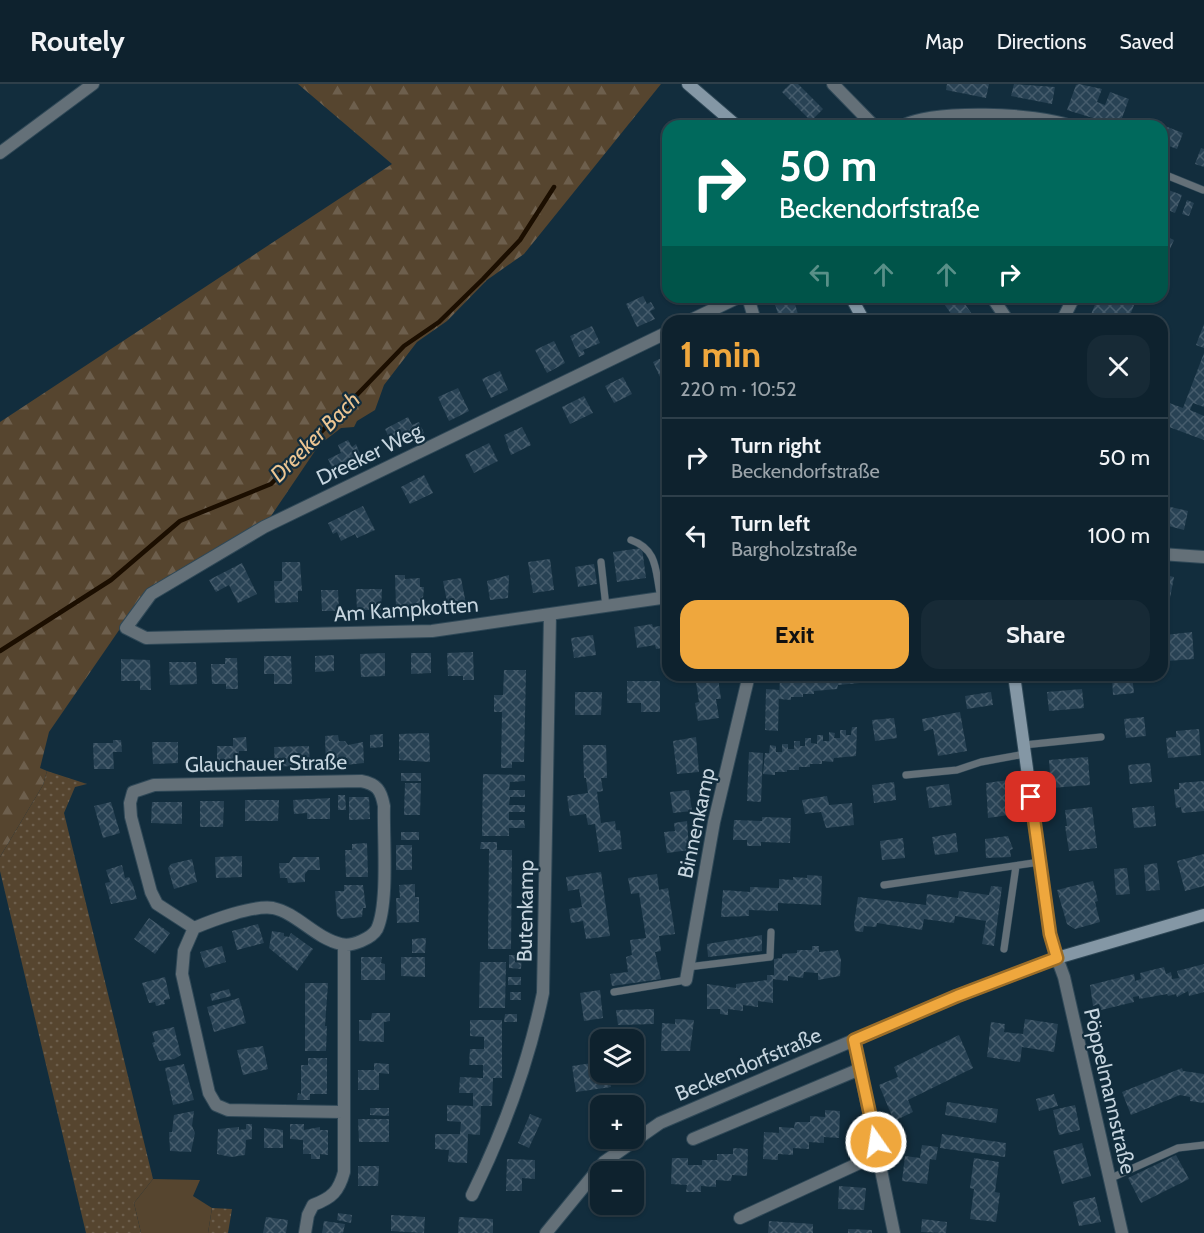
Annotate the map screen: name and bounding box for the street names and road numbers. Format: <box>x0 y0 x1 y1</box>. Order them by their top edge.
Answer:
street label: Dreeker Weg <box>312 417 426 490</box>
street label: Am Kampkotten <box>333 591 479 627</box>
street label: Glauchauer Straße <box>185 749 348 777</box>
street label: Binnenkamp <box>672 765 720 881</box>
street label: Butenkamp <box>512 860 538 962</box>
street label: Pöppelmannstraße <box>1079 1006 1141 1177</box>
street label: Beckendorfstraße <box>671 1022 825 1106</box>

